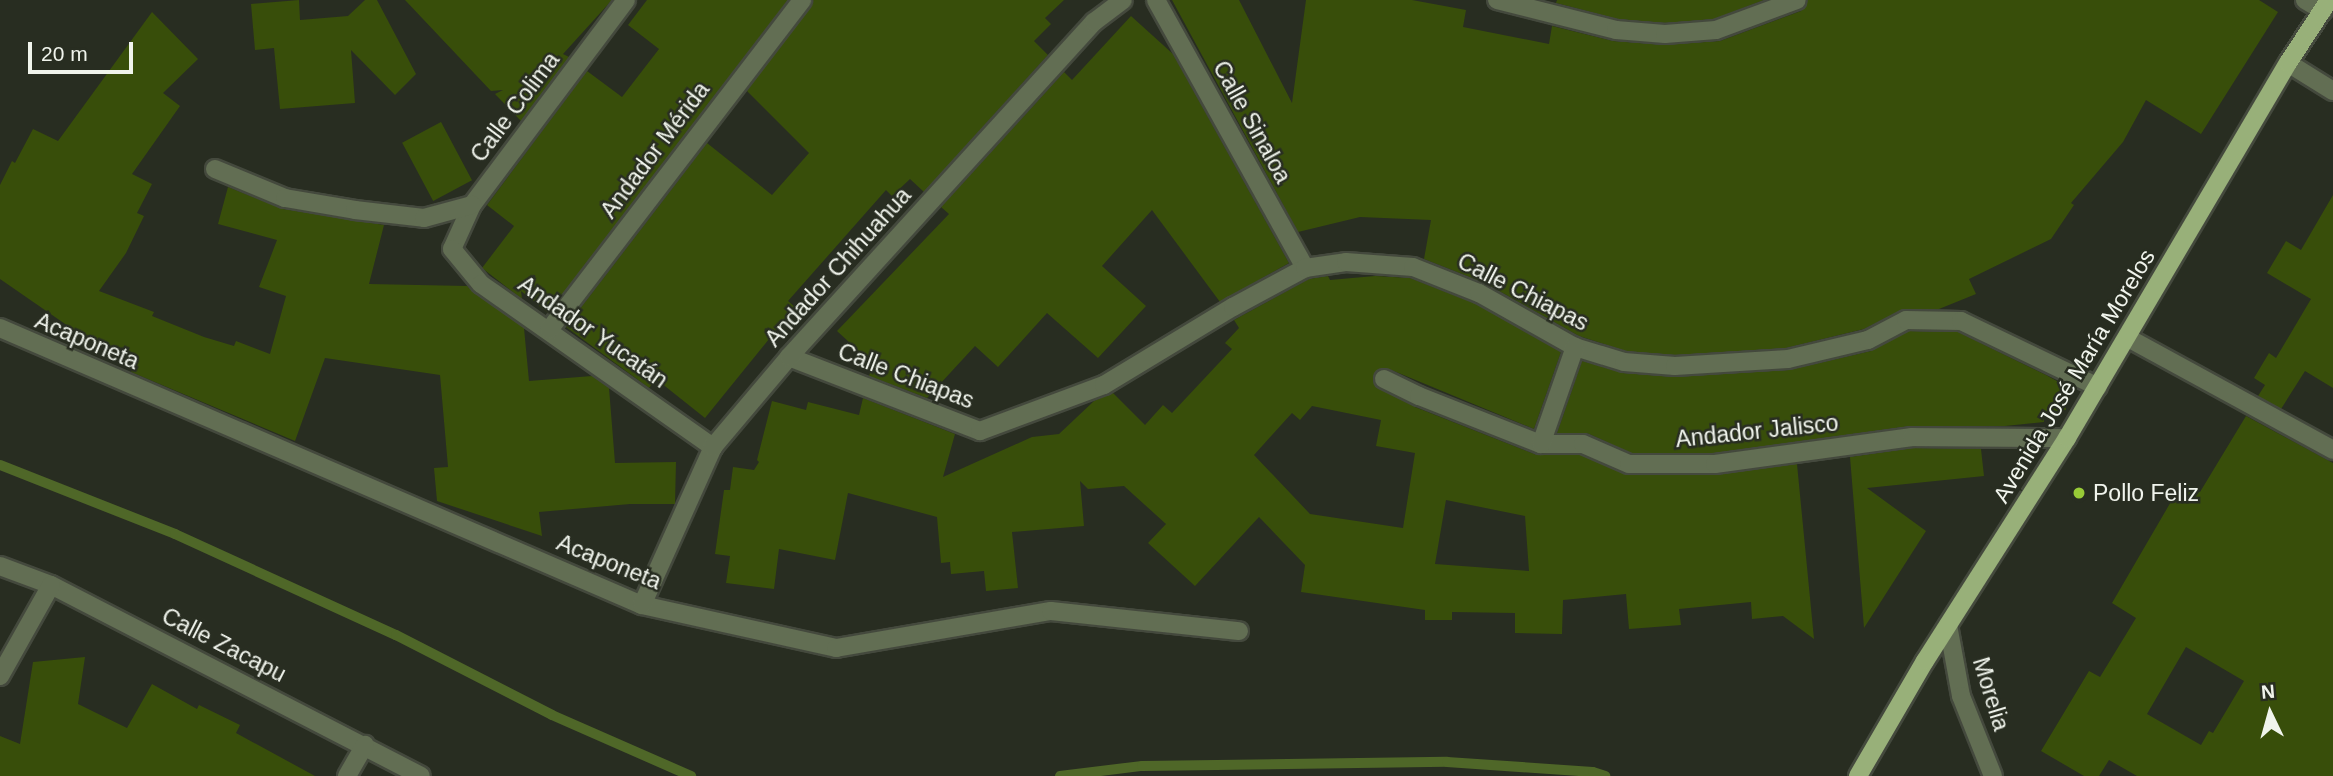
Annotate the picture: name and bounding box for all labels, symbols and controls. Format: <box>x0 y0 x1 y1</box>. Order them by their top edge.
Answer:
scale bar <box>32 28 136 72</box>
text: 20 m <box>41 42 88 65</box>
street label: Calle Colima <box>465 47 565 167</box>
street label: Calle Sinaloa <box>1207 56 1297 188</box>
street label: Andador Mérida <box>595 76 715 224</box>
street label: Andador Chihuahua <box>759 182 917 352</box>
street label: Avenida José María Morelos <box>1987 244 2161 508</box>
street label: Calle Chiapas <box>1453 247 1593 337</box>
street label: Andador Yucatán <box>513 270 673 394</box>
street label: Acaponeta <box>31 307 143 375</box>
street label: Calle Chiapas <box>834 337 978 415</box>
street label: Andador Jalisco <box>1674 409 1840 453</box>
place label: Pollo Feliz <box>2093 479 2199 507</box>
marker: Pollo Feliz <box>2071 485 2087 501</box>
street label: Acaponeta <box>553 529 665 595</box>
street label: Calle Zacapu <box>157 602 291 688</box>
street label: Morelia <box>1967 654 2015 734</box>
north arrow <box>2235 678 2305 748</box>
text: N <box>2260 681 2276 703</box>

